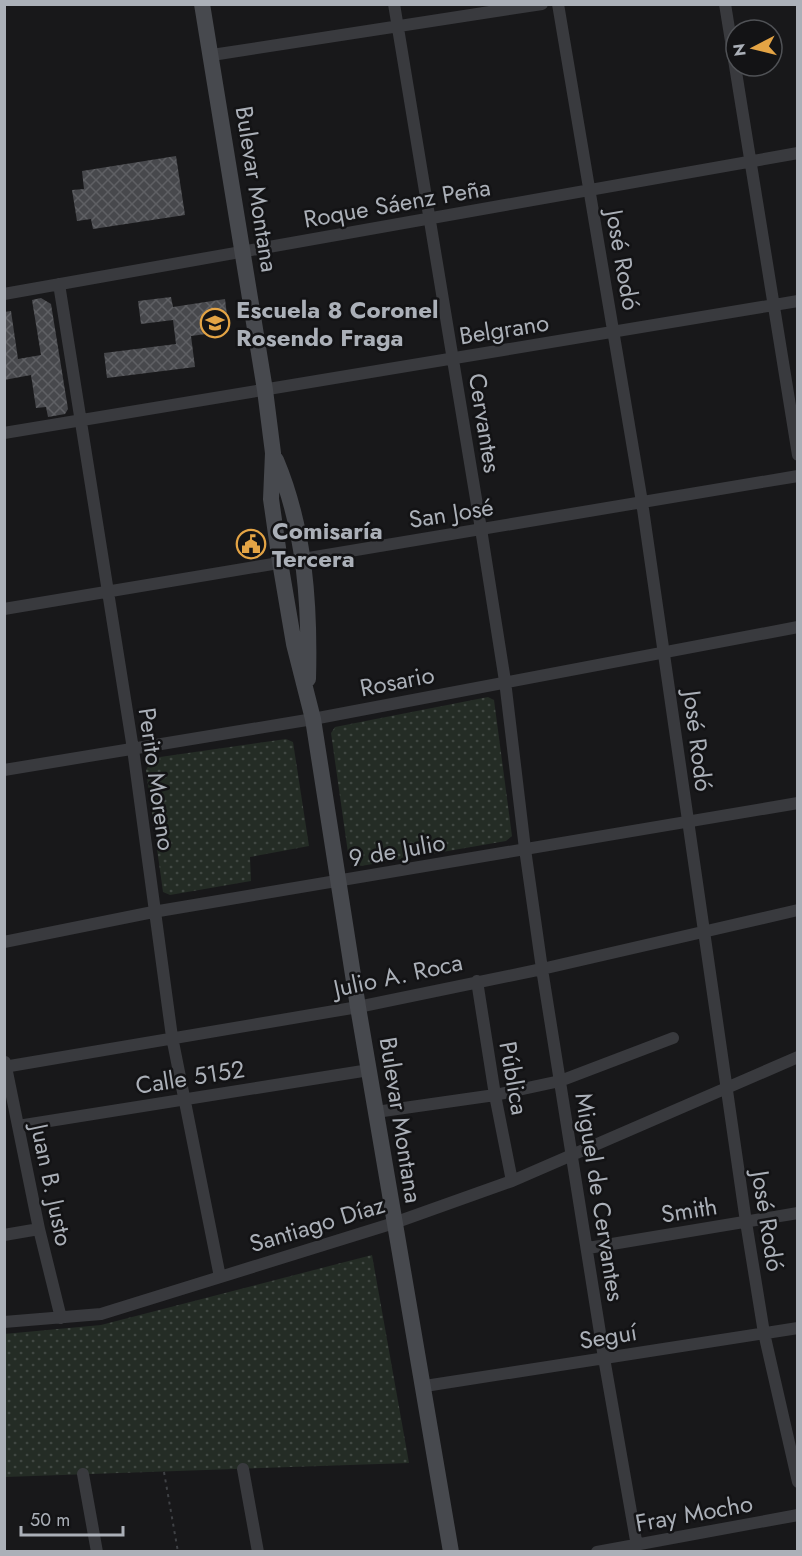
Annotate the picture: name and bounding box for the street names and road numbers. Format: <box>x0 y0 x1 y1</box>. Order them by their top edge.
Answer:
street label: Bulevar Montana <box>227 103 287 275</box>
street label: Roque Sáenz Peña <box>301 169 493 237</box>
street label: José Rodó <box>596 204 649 313</box>
street label: Belgrano <box>457 305 551 353</box>
street label: Cervantes <box>460 371 510 475</box>
street label: San José <box>406 489 496 537</box>
street label: Rosario <box>357 657 437 705</box>
street label: José Rodó <box>674 686 722 793</box>
street label: Perito Moreno <box>130 705 184 853</box>
street label: 9 de Julio <box>346 824 448 876</box>
street label: Julio A. Roca <box>327 944 466 1006</box>
street label: Bulevar Montana <box>371 1034 431 1206</box>
street label: Pública <box>490 1038 538 1118</box>
street label: Calle 5152 <box>133 1051 247 1103</box>
street label: Miguel de Cervantes <box>566 1090 634 1304</box>
street label: Juan B. Justo <box>21 1118 82 1249</box>
street label: José Rodó <box>742 1165 793 1274</box>
street label: Santiago Díaz <box>245 1187 389 1261</box>
street label: Smith <box>658 1188 720 1232</box>
street label: Seguí <box>577 1314 640 1358</box>
street label: Fray Mocho <box>633 1485 755 1541</box>

